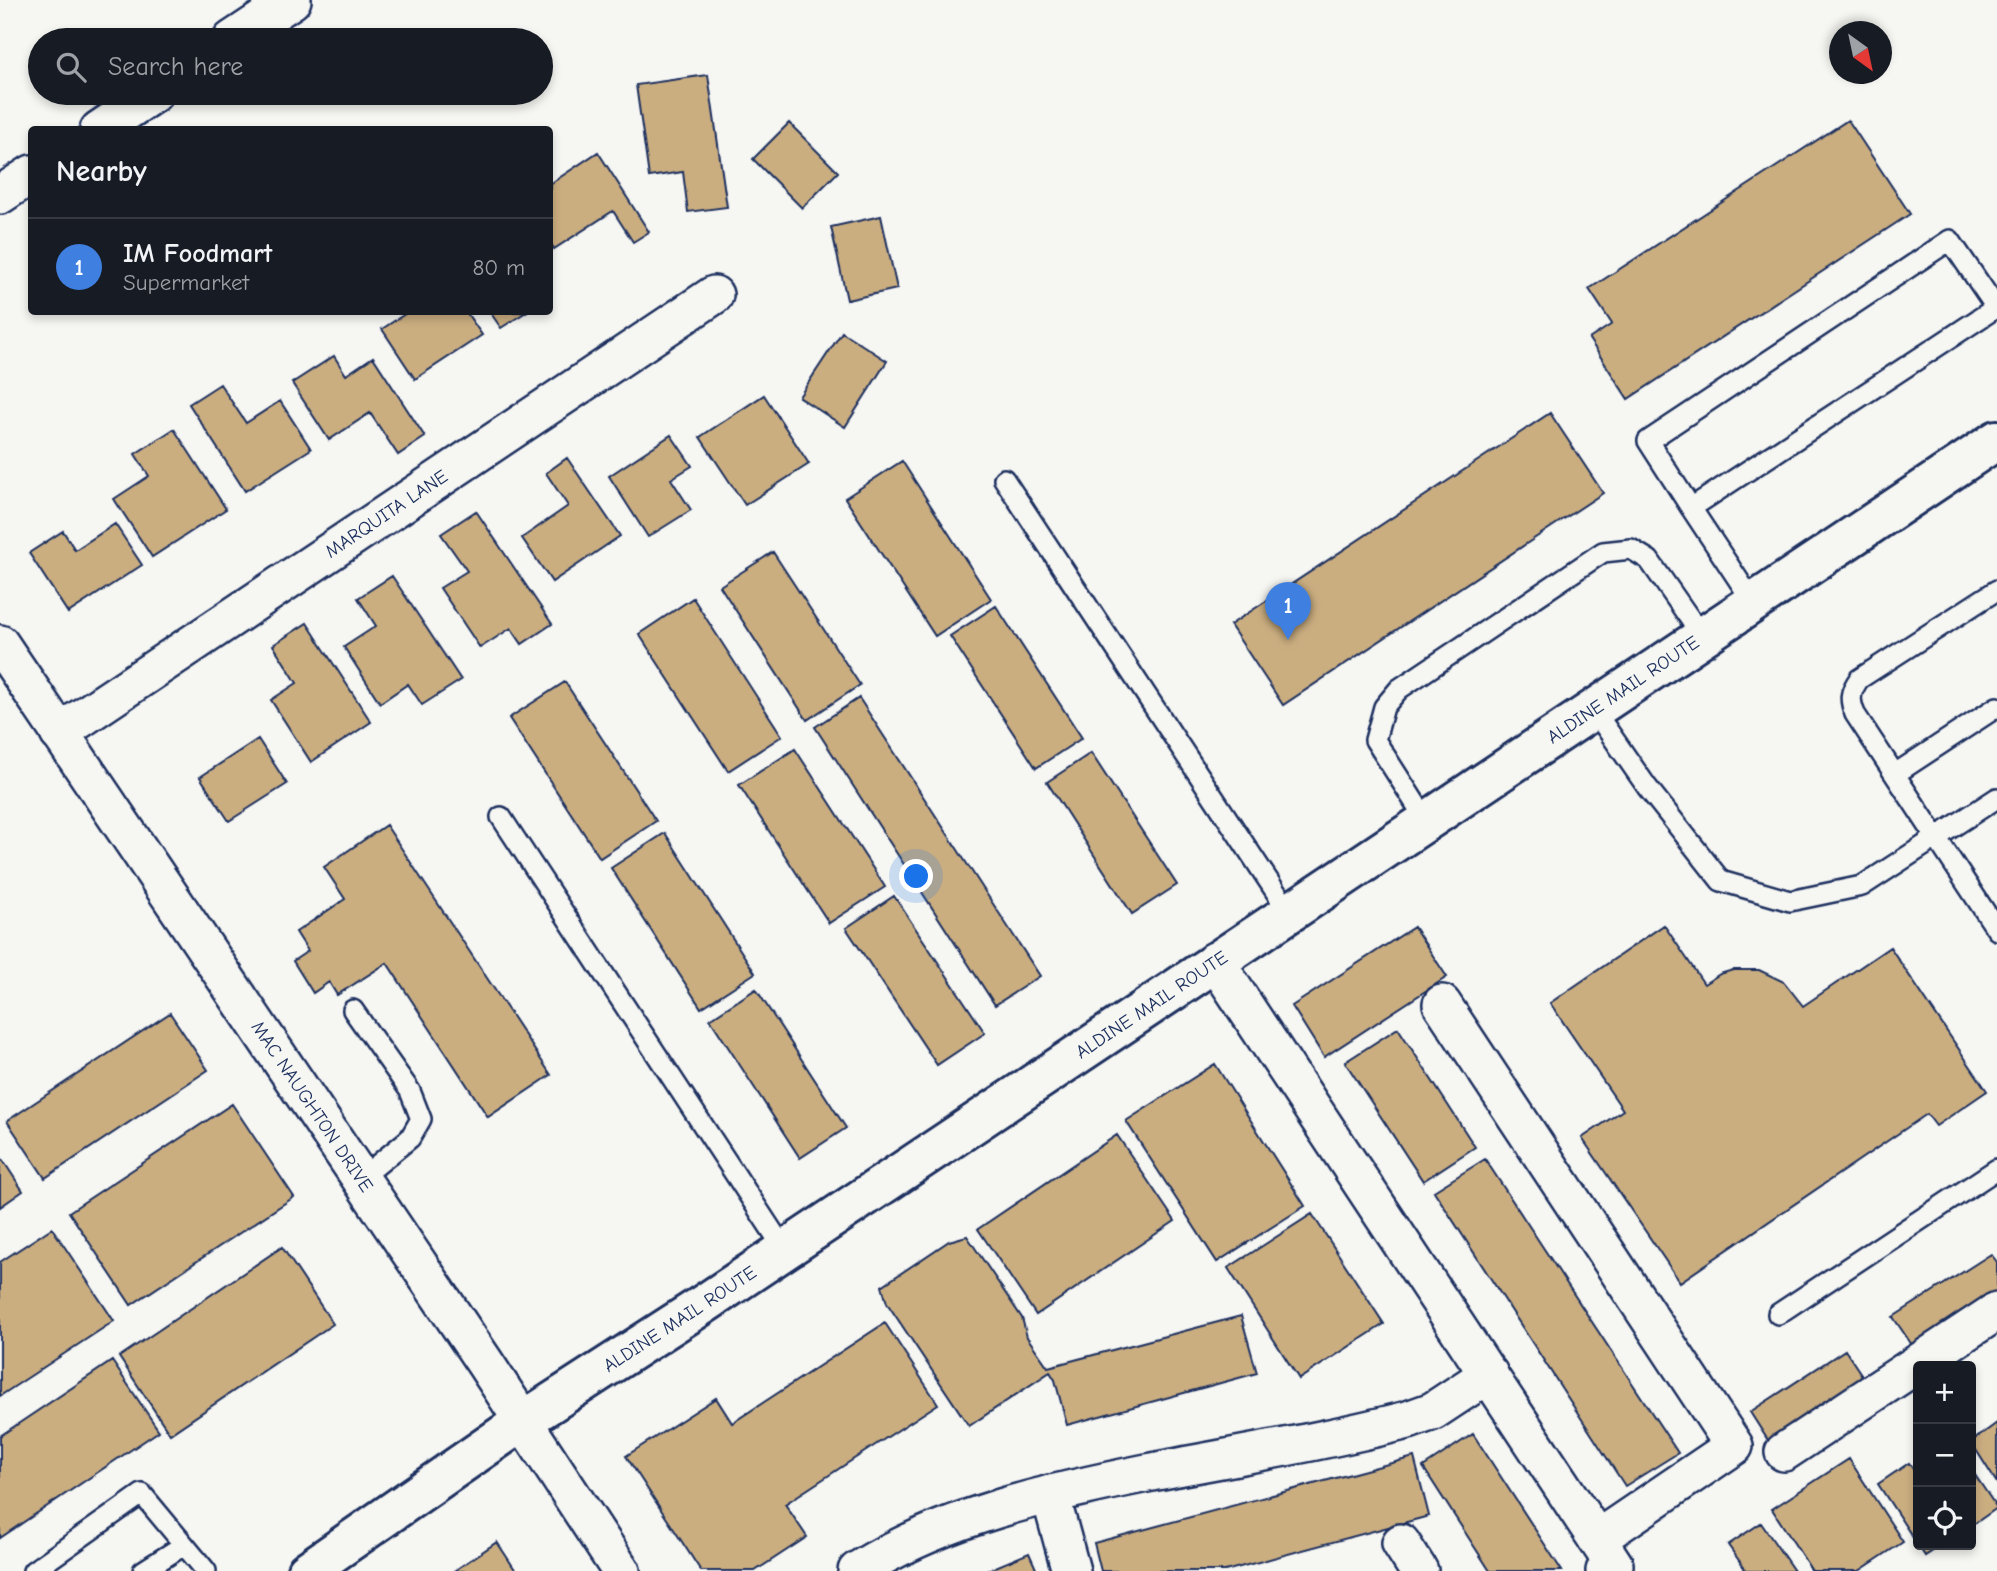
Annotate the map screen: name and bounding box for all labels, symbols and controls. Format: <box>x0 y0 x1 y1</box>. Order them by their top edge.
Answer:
north arrow <box>1829 21 1892 84</box>
search box <box>28 28 553 105</box>
icon: search <box>52 48 90 86</box>
text: Search here <box>108 52 243 82</box>
text: Nearby <box>56 154 147 189</box>
text: IM Foodmart <box>123 239 272 269</box>
text: 1 <box>74 254 84 281</box>
text: 80 m <box>472 254 525 281</box>
text: Supermarket <box>123 269 249 296</box>
street label: MARQUITA LANE <box>321 465 452 563</box>
pin: 1 <box>1265 582 1311 640</box>
street label: ALDINE MAIL ROUTE <box>1543 631 1703 748</box>
your location <box>899 859 933 893</box>
street label: ALDINE MAIL ROUTE <box>1072 946 1232 1063</box>
street label: MAC NAUGHTON DRIVE <box>247 1017 377 1196</box>
street label: ALDINE MAIL ROUTE <box>599 1261 760 1377</box>
map controls <box>1913 1361 1976 1550</box>
button: + <box>1913 1361 1976 1424</box>
button: − <box>1913 1424 1976 1487</box>
button: locate <box>1913 1487 1976 1550</box>

